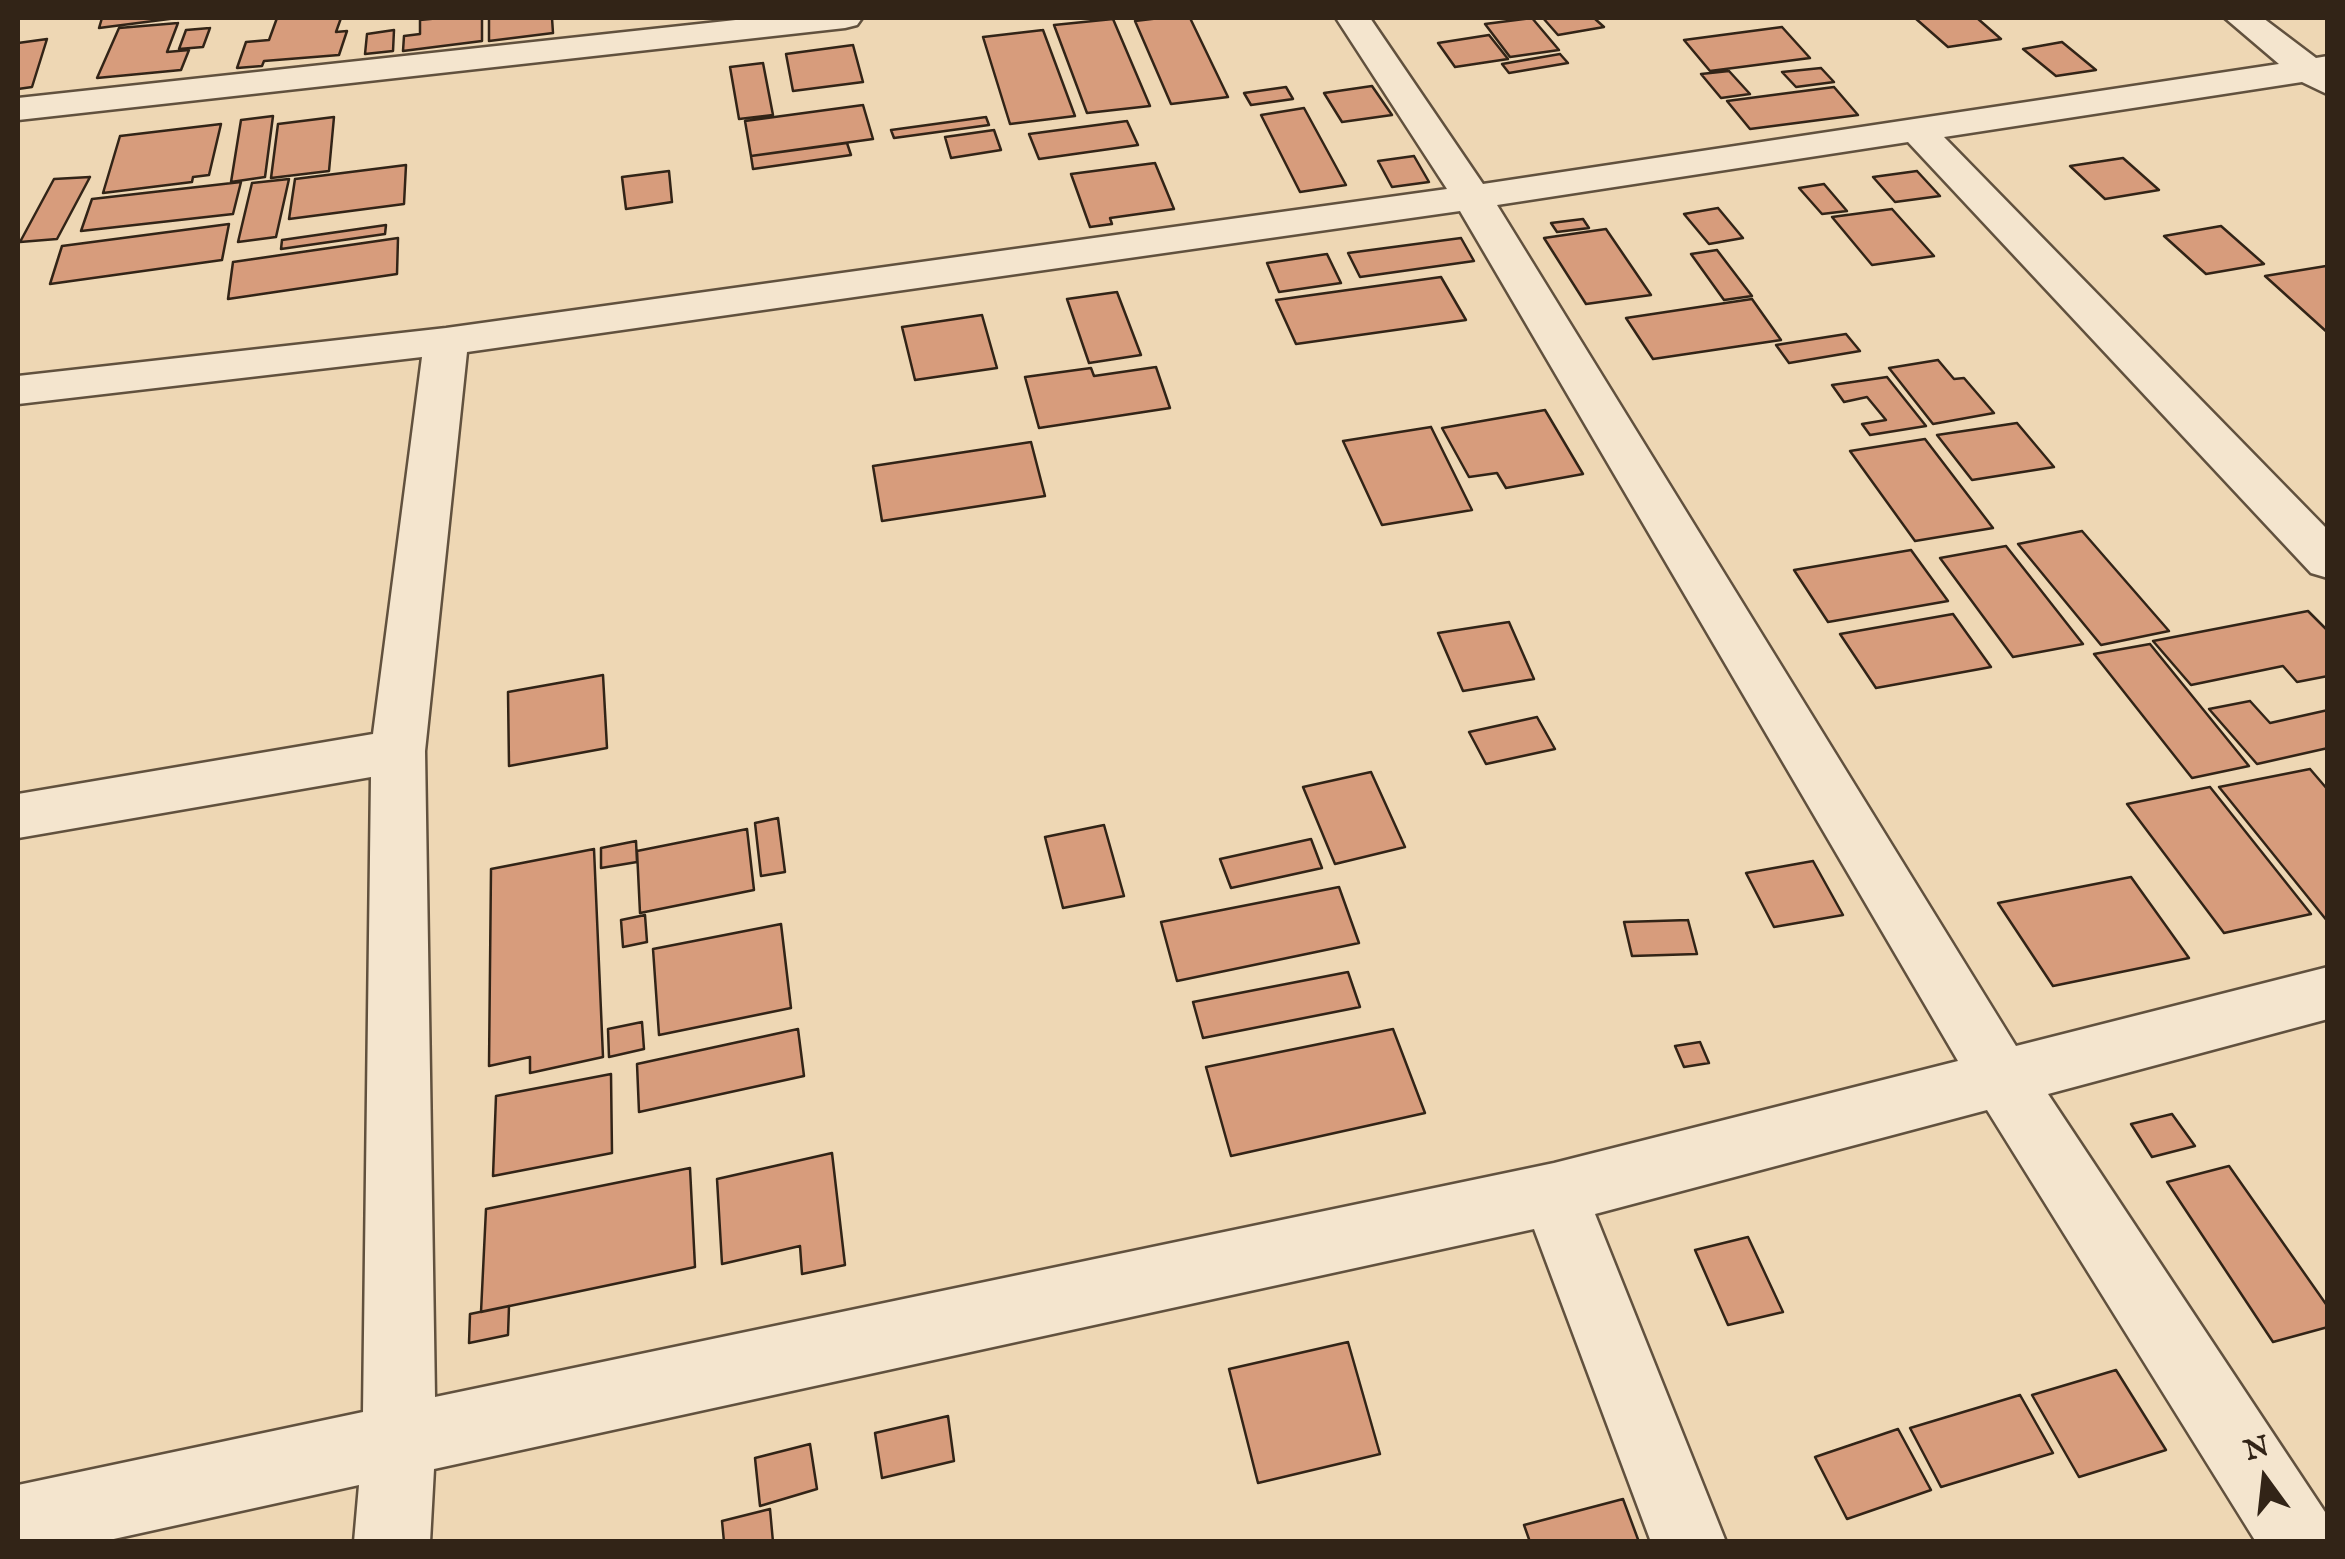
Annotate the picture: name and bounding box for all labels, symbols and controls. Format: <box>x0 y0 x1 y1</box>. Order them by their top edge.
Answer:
north arrow <box>2215 1429 2315 1529</box>
text: N <box>2241 1430 2273 1470</box>

